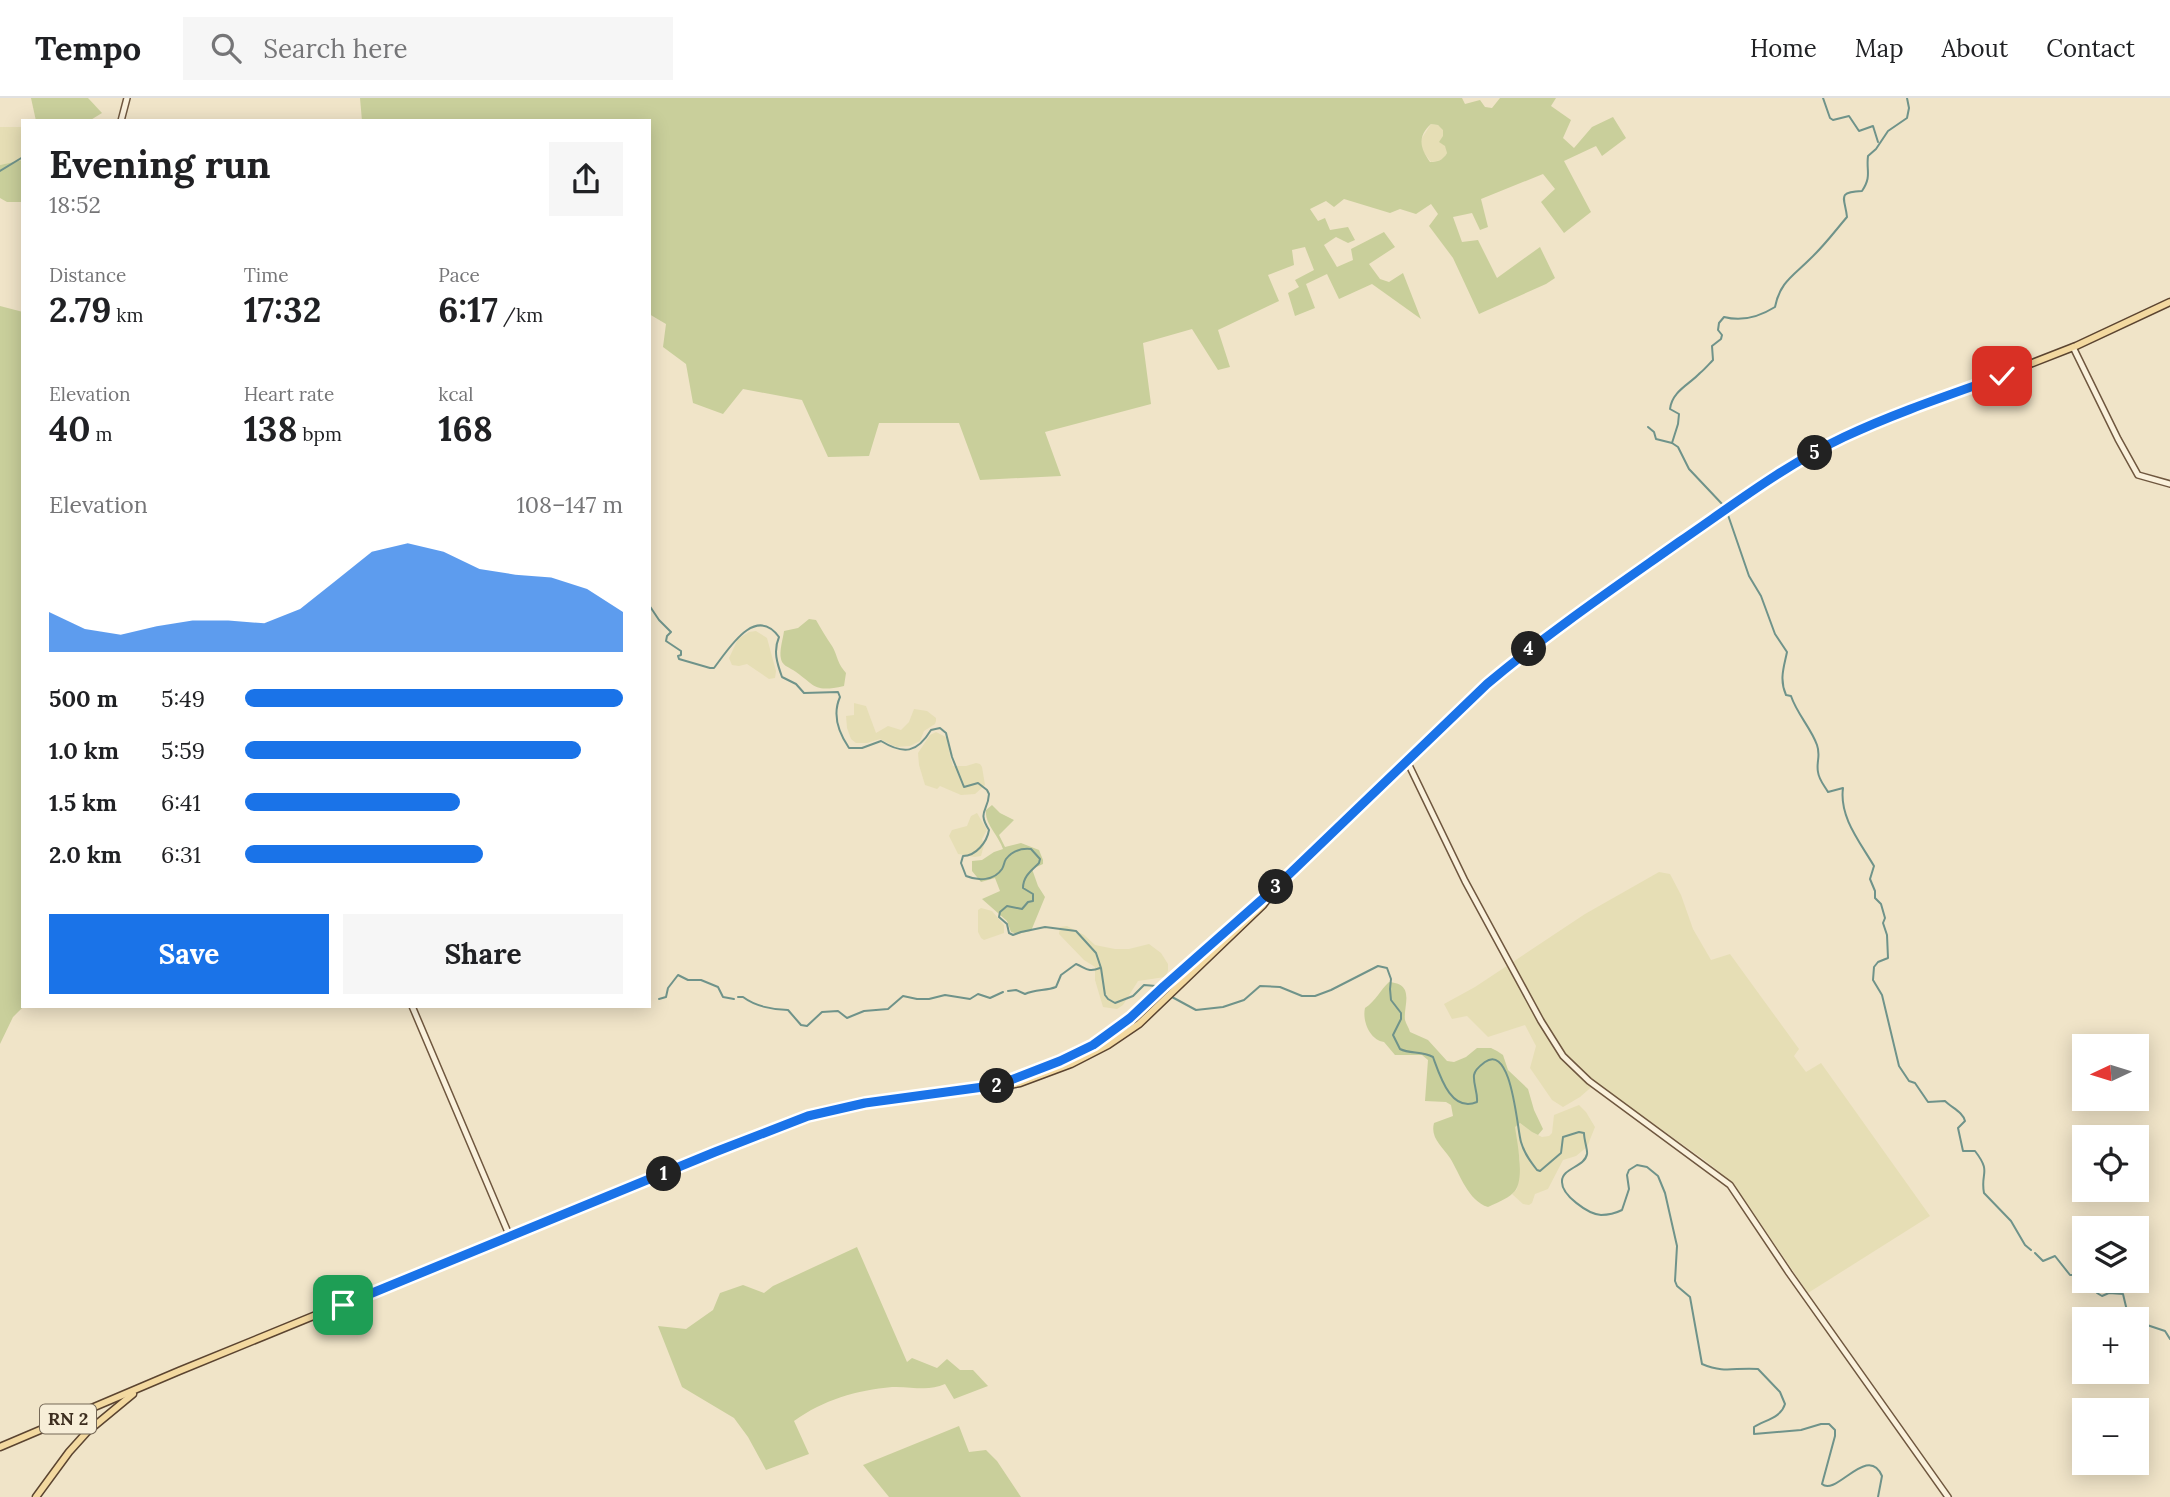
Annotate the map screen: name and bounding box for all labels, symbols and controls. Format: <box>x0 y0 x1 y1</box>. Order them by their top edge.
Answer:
search box <box>183 17 673 80</box>
text: Tempo <box>35 27 141 69</box>
icon: search <box>207 29 245 67</box>
text: Search here <box>263 32 408 65</box>
text: Home <box>1750 33 1817 64</box>
text: Map <box>1855 33 1904 64</box>
text: About <box>1942 33 2008 64</box>
text: Contact <box>2046 33 2135 64</box>
text: Evening run <box>49 140 271 188</box>
button: share <box>549 142 623 216</box>
text: 18:52 <box>49 190 101 219</box>
text: Distance <box>49 263 126 287</box>
text: Time <box>244 263 288 287</box>
text: Pace <box>438 263 480 287</box>
text: 2.79 <box>49 287 111 332</box>
text: 17:32 <box>244 287 321 332</box>
text: 6:17 <box>438 287 498 332</box>
text: km <box>111 303 144 327</box>
text: /km <box>498 303 543 327</box>
pin <box>1972 346 2032 406</box>
icon: check <box>1983 357 2021 395</box>
text: Elevation <box>49 382 131 406</box>
text: Heart rate <box>244 382 334 406</box>
text: kcal <box>438 382 473 406</box>
text: 40 <box>49 406 90 451</box>
text: 138 <box>244 406 298 451</box>
text: 168 <box>438 406 493 451</box>
text: m <box>90 422 112 446</box>
text: bpm <box>298 422 342 446</box>
pin: 5 <box>1798 436 1832 470</box>
text: 5 <box>1809 440 1820 464</box>
text: Elevation <box>49 490 148 519</box>
text: 108–147 m <box>516 490 623 519</box>
pin: 4 <box>1512 632 1546 666</box>
text: 4 <box>1523 636 1534 660</box>
text: 500 m <box>49 684 118 713</box>
text: 5:49 <box>161 684 205 713</box>
text: 1.0 km <box>49 736 119 765</box>
text: 5:59 <box>161 736 205 765</box>
text: 1.5 km <box>49 788 117 817</box>
text: 6:41 <box>161 788 201 817</box>
text: 2.0 km <box>49 840 122 869</box>
text: 6:31 <box>161 840 201 869</box>
pin: 3 <box>1258 870 1294 904</box>
text: 3 <box>1270 874 1281 898</box>
button: Save <box>49 914 329 994</box>
button: Share <box>343 914 623 994</box>
north arrow <box>2072 1034 2149 1111</box>
map controls <box>2072 1034 2149 1475</box>
pin: 2 <box>979 1068 1014 1104</box>
text: 2 <box>991 1073 1002 1097</box>
button: locate <box>2072 1125 2149 1202</box>
pin: 1 <box>646 1156 682 1192</box>
text: 1 <box>660 1161 667 1185</box>
button: layers <box>2072 1216 2149 1293</box>
pin <box>313 1275 373 1335</box>
icon: arrive <box>324 1286 362 1324</box>
button: + <box>2072 1307 2149 1384</box>
button: − <box>2072 1398 2149 1475</box>
road number: RN 2 <box>40 1404 96 1434</box>

